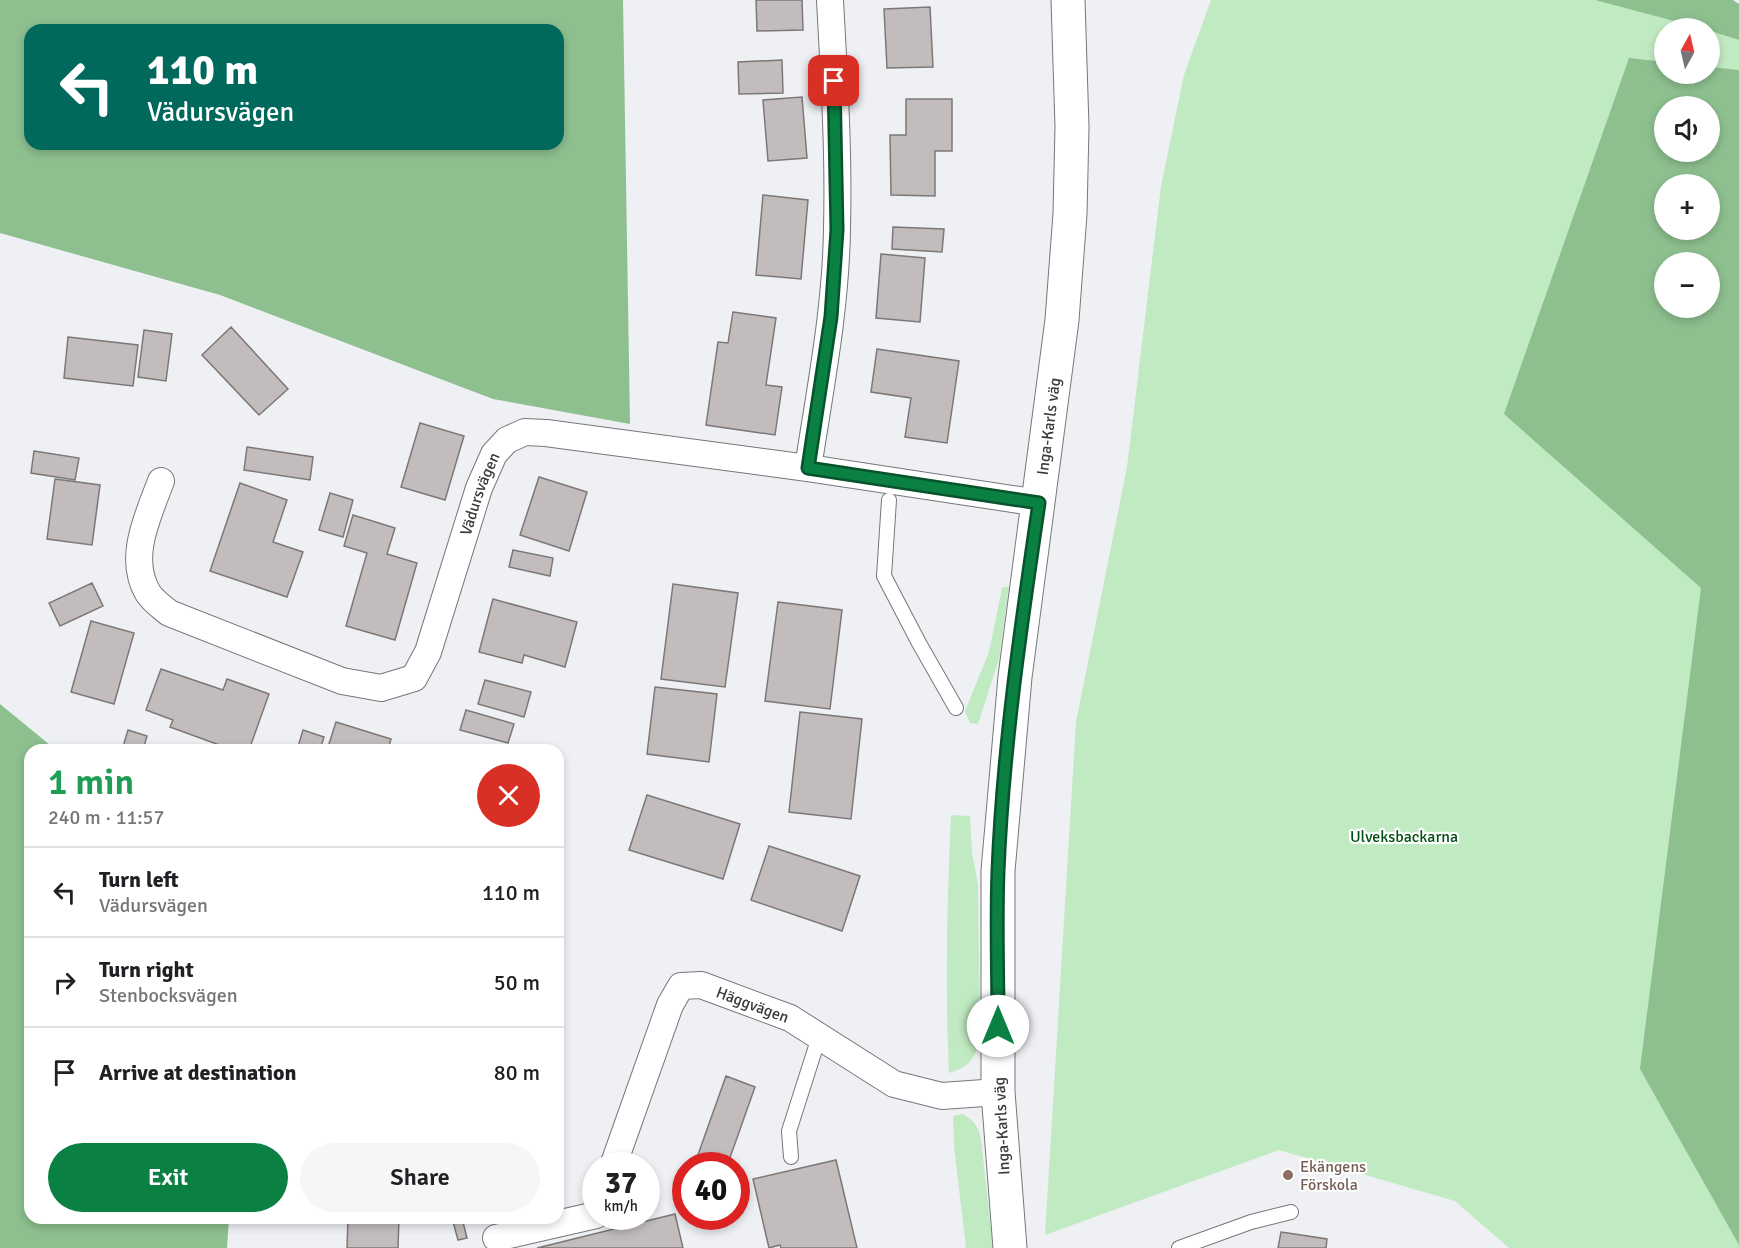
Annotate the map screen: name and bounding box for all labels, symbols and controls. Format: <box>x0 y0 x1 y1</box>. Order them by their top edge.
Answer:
north arrow <box>1654 18 1720 84</box>
map controls <box>1654 18 1720 318</box>
text: 110 m <box>147 45 258 96</box>
icon: left <box>48 48 126 126</box>
pin <box>808 55 859 106</box>
icon: arrive <box>817 64 850 97</box>
text: Vädursvägen <box>147 96 294 129</box>
button: sound <box>1654 96 1720 162</box>
button: + <box>1654 174 1720 240</box>
button: − <box>1654 252 1720 318</box>
street label: Inga-Karls väg <box>1033 377 1065 476</box>
street label: Vädursvägen <box>456 449 504 538</box>
text: 1 min <box>48 760 134 805</box>
button: close <box>477 764 540 827</box>
text: 240 m · 11:57 <box>48 805 164 830</box>
park label: Ulveksbackarna <box>1350 827 1458 847</box>
text: Turn left <box>99 866 179 893</box>
icon: left <box>48 876 81 909</box>
text: 110 m <box>482 879 540 906</box>
text: Vädursvägen <box>99 893 208 918</box>
text: Turn right <box>99 956 194 983</box>
icon: right <box>48 966 81 999</box>
text: 50 m <box>494 969 540 996</box>
text: Stenbocksvägen <box>99 983 238 1008</box>
street label: Häggvägen <box>713 983 792 1028</box>
position arrow <box>966 994 1030 1058</box>
icon: arrive <box>48 1056 81 1089</box>
text: Arrive at destination <box>99 1059 296 1086</box>
text: 80 m <box>494 1059 540 1086</box>
street label: Inga-Karls väg <box>989 1076 1015 1175</box>
button: Exit <box>48 1143 288 1212</box>
button: Share <box>300 1143 540 1212</box>
speed limit sign: 40 <box>672 1152 750 1230</box>
place label: Ekängens Förskola <box>1300 1157 1366 1195</box>
text: 37 <box>605 1165 637 1202</box>
marker: Ekängens Förskola <box>1281 1168 1295 1182</box>
text: km/h <box>604 1197 638 1215</box>

